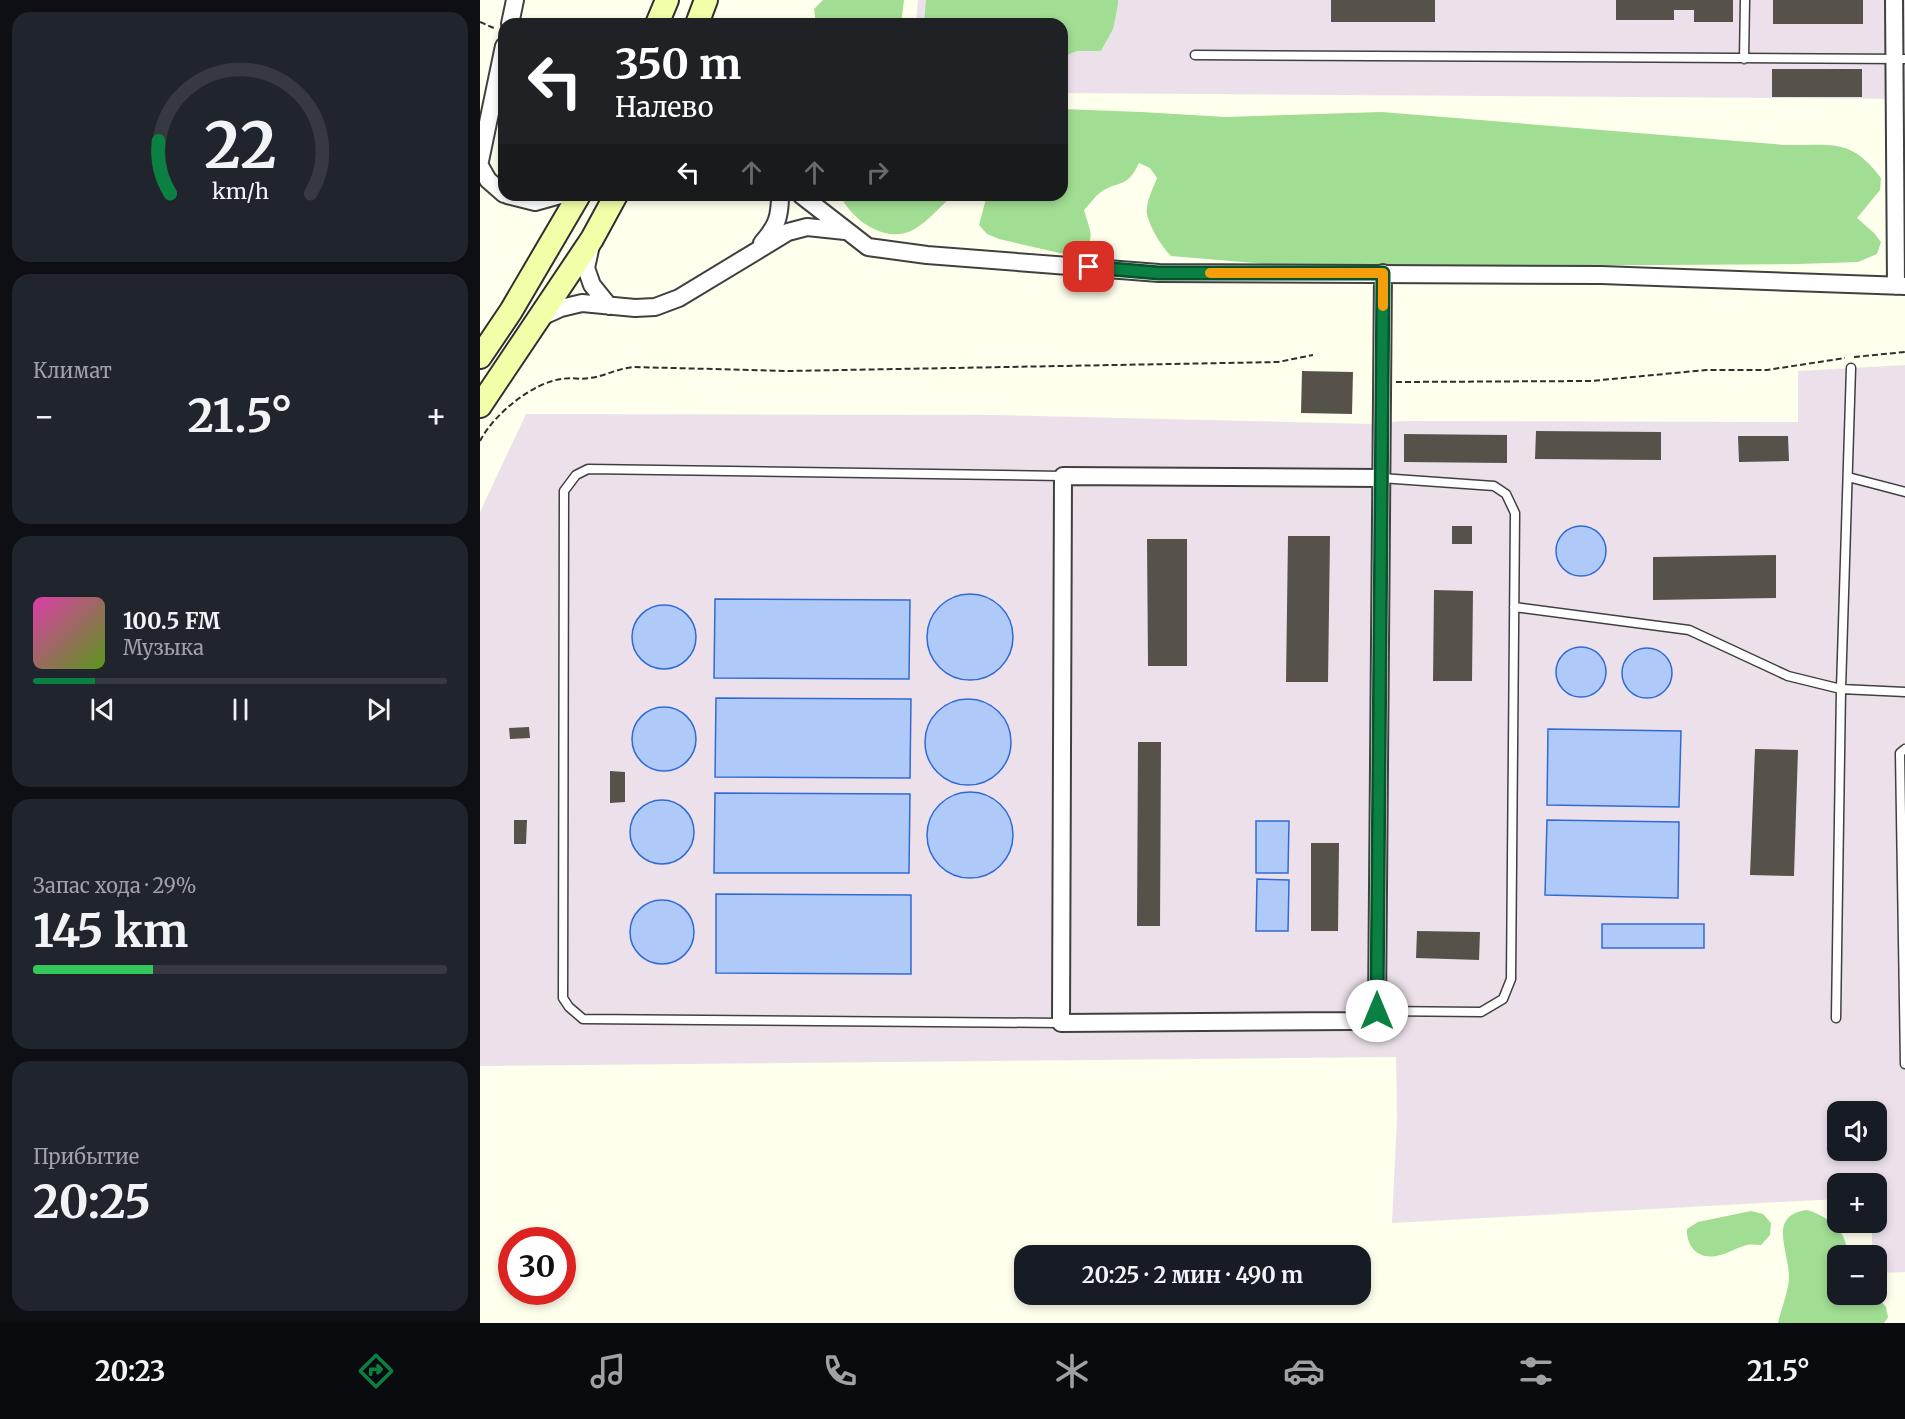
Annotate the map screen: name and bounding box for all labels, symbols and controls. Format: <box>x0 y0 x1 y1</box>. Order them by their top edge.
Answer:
text: 350 m <box>615 38 741 90</box>
icon: left <box>516 42 594 120</box>
text: Налево <box>615 90 713 124</box>
text: 22 <box>204 107 276 185</box>
icon: left <box>672 156 705 189</box>
icon: ahead <box>735 156 768 189</box>
icon: ahead <box>798 156 831 189</box>
icon: right <box>861 156 894 189</box>
text: km/h <box>212 178 268 205</box>
pin <box>1063 241 1114 292</box>
icon: arrive <box>1072 250 1105 283</box>
text: Климат <box>33 358 112 383</box>
text: 21.5° <box>188 388 292 444</box>
text: − <box>33 396 55 437</box>
text: + <box>425 396 447 437</box>
text: 100.5 FM <box>123 607 220 635</box>
text: Музыка <box>123 635 204 660</box>
icon: previous <box>86 693 119 726</box>
icon: pause <box>224 693 257 726</box>
icon: next <box>362 693 395 726</box>
text: Запас хода · 29% <box>33 873 196 898</box>
text: 145 km <box>33 903 188 959</box>
position arrow <box>1345 979 1409 1043</box>
map controls <box>1827 1101 1887 1305</box>
button: sound <box>1827 1101 1887 1161</box>
text: Прибытие <box>33 1144 139 1169</box>
button: + <box>1827 1173 1887 1233</box>
text: 20:25 <box>33 1174 151 1230</box>
speed limit sign: 30 <box>498 1227 576 1305</box>
button: − <box>1827 1245 1887 1305</box>
text: 20:25 · 2 мин · 490 m <box>1082 1261 1303 1289</box>
icon: directions <box>355 1350 397 1392</box>
icon: music <box>587 1350 629 1392</box>
icon: phone <box>819 1350 861 1392</box>
icon: climate <box>1051 1350 1093 1392</box>
icon: car <box>1283 1350 1325 1392</box>
icon: filters <box>1515 1350 1557 1392</box>
text: 20:23 <box>95 1354 165 1388</box>
text: 21.5° <box>1747 1354 1810 1388</box>

